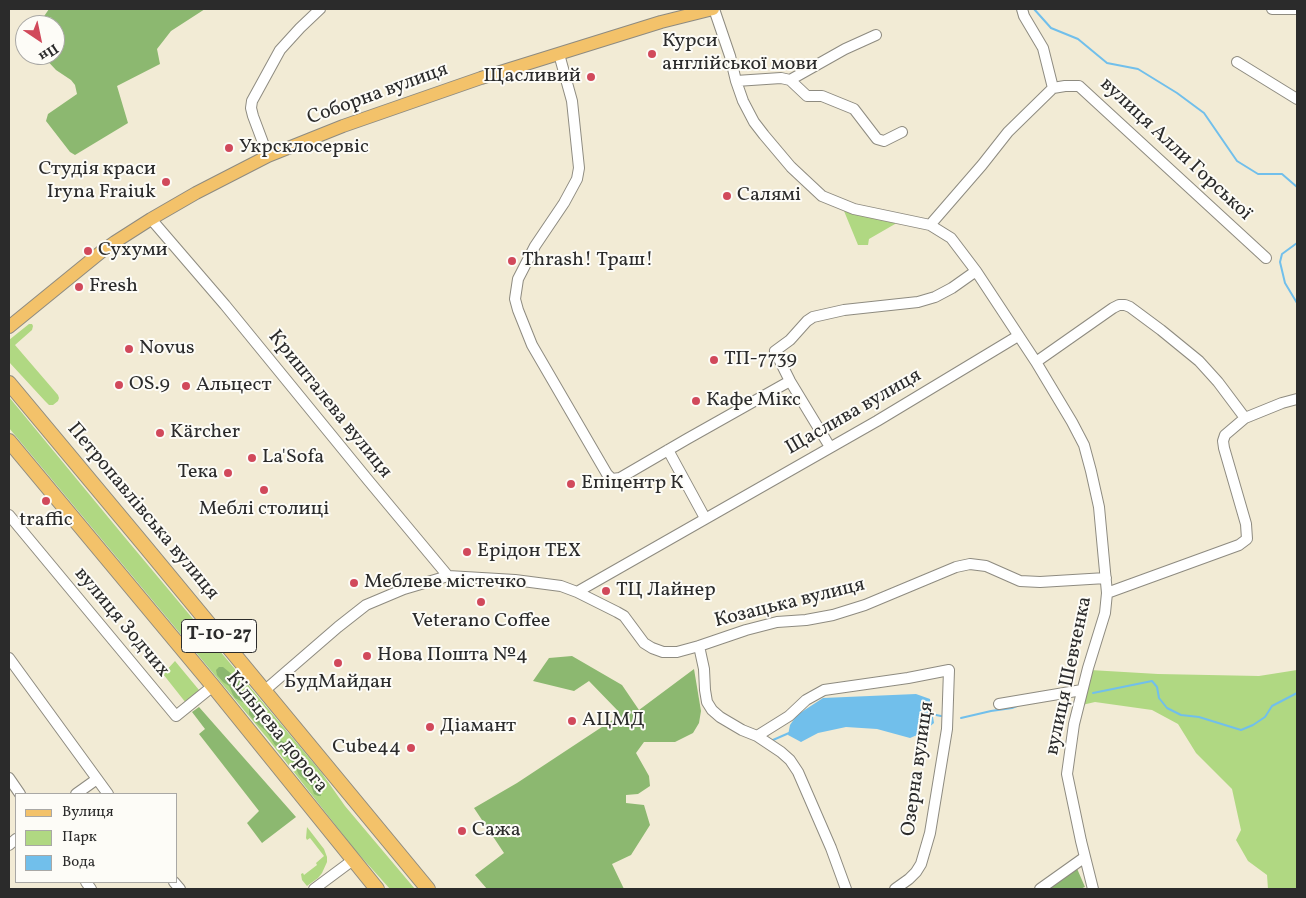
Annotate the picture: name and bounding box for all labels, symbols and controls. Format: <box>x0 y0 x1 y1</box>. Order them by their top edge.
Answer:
north arrow <box>15 15 65 65</box>
place label: Курси англійської мови <box>662 30 818 77</box>
text: Пн <box>35 39 62 65</box>
marker: Курси англійської мови <box>646 48 658 60</box>
street label: Соборна вулиця <box>304 58 452 132</box>
place label: Щасливий <box>483 65 581 89</box>
marker: Щасливий <box>585 71 597 83</box>
street label: вулиця Алли Горської <box>1094 73 1256 227</box>
place label: Укрсклосервіс <box>239 136 369 160</box>
marker: Укрсклосервіс <box>223 142 235 154</box>
place label: Студія краси Iryna Fraiuk <box>38 158 156 205</box>
marker: Студія краси Iryna Fraiuk <box>160 176 172 188</box>
place label: Салямі <box>737 184 801 208</box>
marker: Салямі <box>721 190 733 202</box>
place label: Сухуми <box>98 239 168 263</box>
marker: Сухуми <box>82 245 94 257</box>
place label: Thrash! Траш! <box>522 249 653 273</box>
marker: Thrash! Траш! <box>506 255 518 267</box>
place label: Fresh <box>89 275 138 299</box>
marker: Fresh <box>73 281 85 293</box>
street label: Кришталева вулиця <box>262 326 396 484</box>
place label: Novus <box>139 337 195 361</box>
marker: Novus <box>123 343 135 355</box>
place label: ТП-7739 <box>724 348 797 372</box>
marker: ТП-7739 <box>708 354 720 366</box>
street label: Щаслива вулиця <box>782 364 926 462</box>
place label: OS.9 <box>129 373 170 397</box>
place label: Альцест <box>196 374 272 398</box>
marker: OS.9 <box>113 379 125 391</box>
marker: Альцест <box>180 380 192 392</box>
place label: Кафе Мікс <box>706 389 801 413</box>
marker: Кафе Мікс <box>690 395 702 407</box>
street label: Петропавлівська вулиця <box>61 419 223 605</box>
place label: Kärcher <box>170 421 240 445</box>
marker: Kärcher <box>154 427 166 439</box>
place label: La'Sofa <box>262 446 324 470</box>
marker: La'Sofa <box>246 452 258 464</box>
place label: Тека <box>178 461 218 485</box>
marker: Тека <box>222 467 234 479</box>
place label: Епіцентр К <box>581 472 684 496</box>
marker: Епіцентр К <box>565 478 577 490</box>
marker: Меблі столиці <box>258 484 270 496</box>
marker: traffic <box>40 495 52 507</box>
place label: Меблі столиці <box>199 498 329 522</box>
place label: traffic <box>19 509 73 533</box>
place label: Ерідон ТЕХ <box>477 540 581 564</box>
marker: Ерідон ТЕХ <box>461 546 473 558</box>
street label: вулиця Зодчих <box>68 563 174 683</box>
place label: Меблеве містечко <box>364 571 526 595</box>
street label: Козацька вулиця <box>712 574 868 634</box>
marker: Меблеве містечко <box>348 577 360 589</box>
place label: ТЦ Лайнер <box>616 579 716 603</box>
marker: ТЦ Лайнер <box>600 585 612 597</box>
street label: вулиця Шевченка <box>1041 594 1099 758</box>
marker: Veterano Coffee <box>475 596 487 608</box>
place label: Veterano Coffee <box>412 610 550 634</box>
road number: Т-10-27 <box>182 620 256 652</box>
place label: Нова Пошта №4 <box>377 644 528 668</box>
marker: Нова Пошта №4 <box>361 650 373 662</box>
marker: БудМайдан <box>332 657 344 669</box>
street label: Кільцева дорога <box>220 668 332 798</box>
place label: БудМайдан <box>284 671 392 695</box>
street label: Озерна вулиця <box>898 700 940 838</box>
place label: АЦМД <box>582 709 645 733</box>
place label: Діамант <box>440 715 516 739</box>
marker: АЦМД <box>566 715 578 727</box>
marker: Діамант <box>424 721 436 733</box>
place label: Cube44 <box>332 736 401 760</box>
marker: Cube44 <box>405 742 417 754</box>
legend <box>15 793 178 883</box>
text: Вулиця <box>62 802 113 823</box>
place label: Сажа <box>472 819 521 843</box>
marker: Сажа <box>456 825 468 837</box>
text: Парк <box>62 827 97 848</box>
text: Вода <box>62 852 95 873</box>

